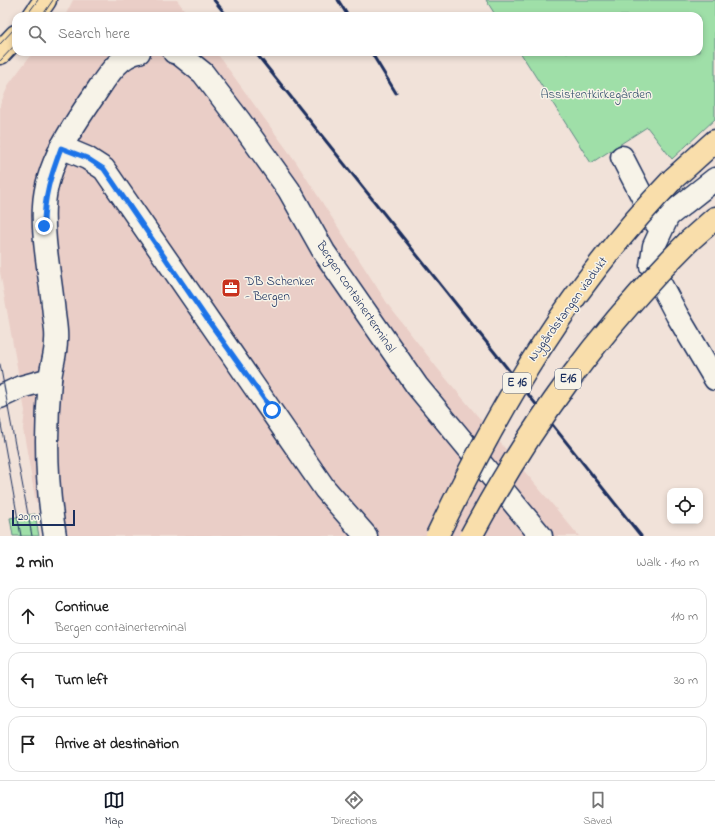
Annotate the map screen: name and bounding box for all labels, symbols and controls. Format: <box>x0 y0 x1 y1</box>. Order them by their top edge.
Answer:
search box <box>12 12 703 56</box>
icon: search <box>26 23 48 45</box>
text: Search here <box>58 23 130 45</box>
park label: Assistentkirkegården <box>540 85 652 105</box>
route end <box>35 217 53 235</box>
street label: Bergen containerterminal <box>310 236 401 357</box>
street label: Nygårdstangen viadukt <box>524 252 614 366</box>
place label: DB Schenker - Bergen <box>244 272 316 307</box>
office icon: DB Schenker - Bergen <box>220 277 242 299</box>
road number: E16 <box>555 369 581 389</box>
road number: E 16 <box>503 373 531 393</box>
route start <box>263 401 281 419</box>
map controls <box>667 488 703 524</box>
button: locate <box>667 488 703 524</box>
scale bar <box>12 508 75 527</box>
text: 20 m <box>18 509 40 525</box>
text: 2 min <box>16 550 53 575</box>
text: Walk · 140 m <box>636 553 699 572</box>
text: Continue <box>55 596 109 618</box>
icon: ahead <box>17 605 39 627</box>
text: 110 m <box>671 607 698 626</box>
text: Bergen containerterminal <box>55 618 186 637</box>
icon: left <box>17 669 39 691</box>
text: Turn left <box>55 669 108 691</box>
text: 30 m <box>674 671 698 690</box>
icon: arrive <box>17 733 39 755</box>
text: Arrive at destination <box>55 733 179 755</box>
tab: Map <box>103 789 125 829</box>
tab: Directions <box>331 789 377 829</box>
tab: Saved <box>583 789 612 829</box>

